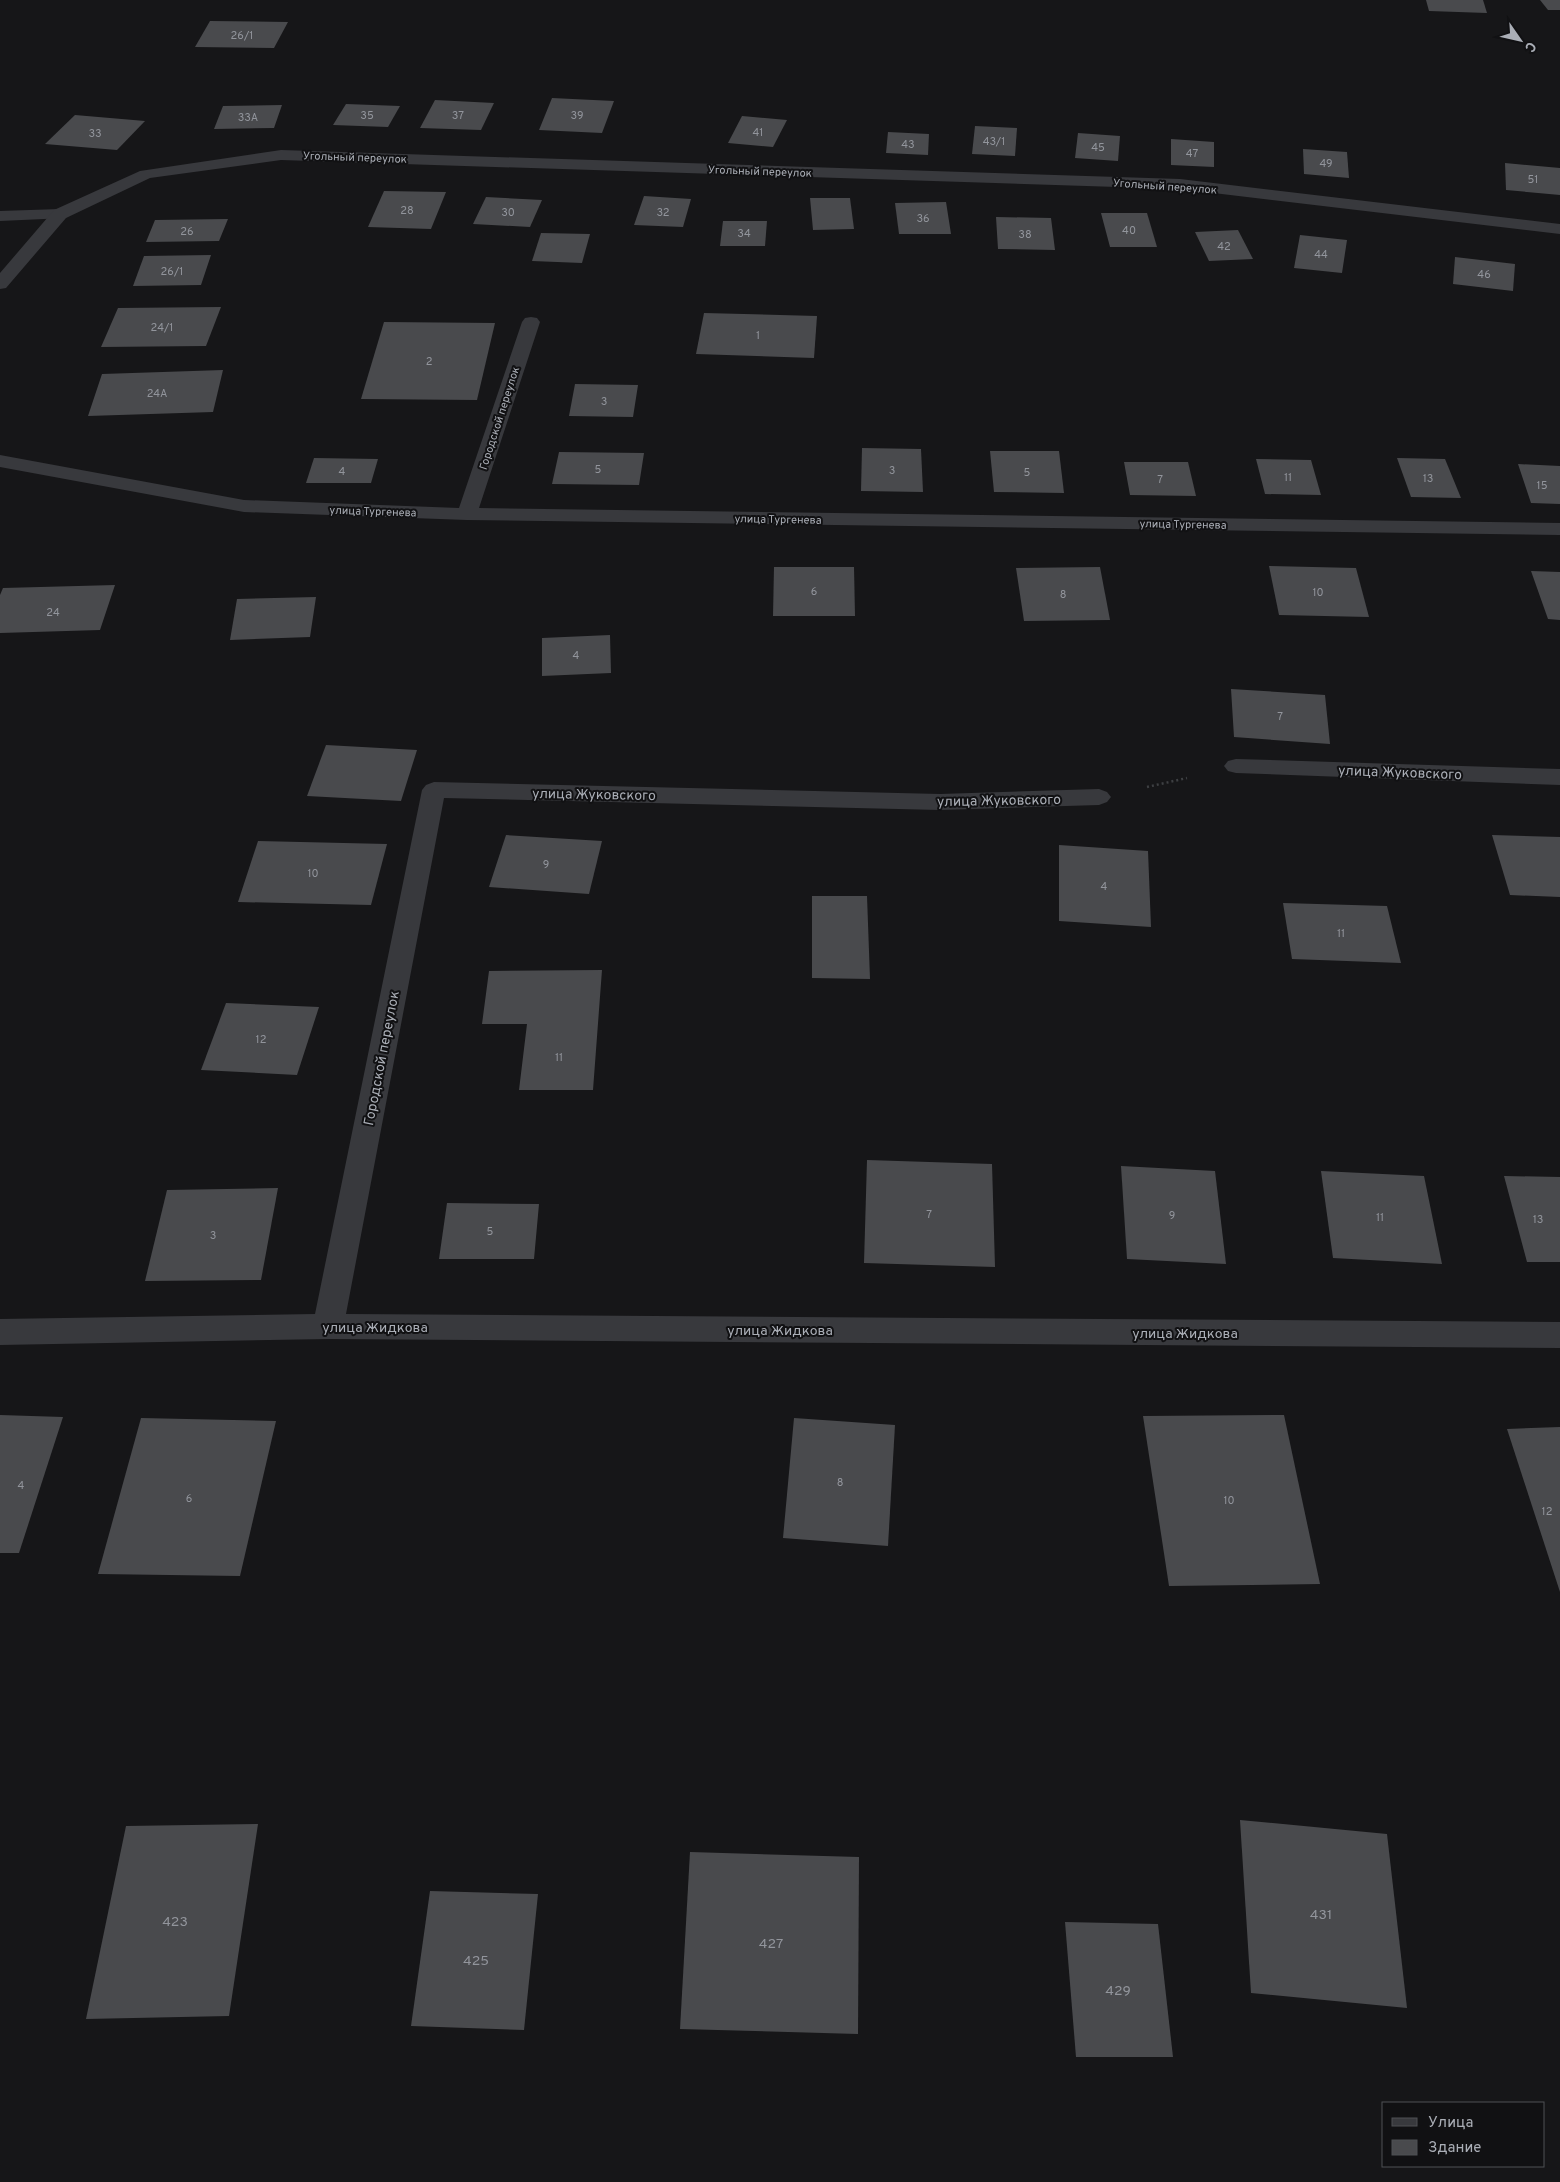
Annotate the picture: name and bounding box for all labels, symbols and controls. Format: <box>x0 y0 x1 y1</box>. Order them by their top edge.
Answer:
north arrow <box>1495 15 1545 65</box>
house number: 26/1 <box>231 29 253 43</box>
text: С <box>1520 38 1539 55</box>
house number: 35 <box>360 109 374 123</box>
house number: 37 <box>452 109 464 123</box>
house number: 39 <box>571 109 583 123</box>
house number: 33А <box>238 111 258 125</box>
house number: 41 <box>753 126 763 140</box>
house number: 33 <box>88 127 102 141</box>
house number: 43/1 <box>983 135 1005 149</box>
house number: 43 <box>901 138 915 152</box>
house number: 45 <box>1091 141 1105 155</box>
house number: 47 <box>1186 147 1198 161</box>
street label: Угольный переулок <box>303 149 407 167</box>
house number: 49 <box>1319 157 1333 171</box>
street label: Угольный переулок <box>708 163 812 181</box>
house number: 51 <box>1528 173 1538 187</box>
street label: Угольный переулок <box>1113 176 1217 198</box>
house number: 28 <box>400 204 414 218</box>
house number: 30 <box>501 206 515 220</box>
house number: 32 <box>656 206 670 220</box>
house number: 36 <box>916 212 930 226</box>
house number: 40 <box>1122 224 1136 238</box>
house number: 26 <box>180 225 194 239</box>
house number: 34 <box>737 227 751 241</box>
house number: 38 <box>1018 228 1032 242</box>
house number: 42 <box>1217 240 1231 254</box>
house number: 44 <box>1314 248 1328 262</box>
house number: 26/1 <box>161 265 183 279</box>
house number: 46 <box>1477 268 1491 282</box>
house number: 24/1 <box>151 321 173 335</box>
house number: 1 <box>756 329 760 343</box>
house number: 2 <box>426 355 432 369</box>
street label: Городской переулок <box>477 365 523 472</box>
house number: 24А <box>147 387 167 401</box>
house number: 3 <box>601 395 607 409</box>
house number: 5 <box>595 463 602 477</box>
house number: 3 <box>889 464 895 478</box>
house number: 4 <box>339 465 346 479</box>
house number: 5 <box>1024 466 1031 480</box>
house number: 11 <box>1284 471 1292 485</box>
house number: 13 <box>1423 472 1433 486</box>
house number: 7 <box>1157 473 1163 487</box>
house number: 15 <box>1537 479 1548 493</box>
street label: улица Тургенева <box>329 503 417 521</box>
street label: улица Тургенева <box>734 512 822 528</box>
street label: улица Тургенева <box>1139 517 1227 533</box>
house number: 6 <box>811 585 817 599</box>
house number: 10 <box>1312 586 1324 600</box>
house number: 8 <box>1060 588 1066 602</box>
house number: 24 <box>46 606 60 620</box>
house number: 4 <box>573 649 580 663</box>
house number: 7 <box>1277 710 1283 724</box>
street label: улица Жуковского <box>1338 763 1462 784</box>
street label: улица Жуковского <box>532 786 656 805</box>
street label: улица Жуковского <box>937 792 1061 811</box>
house number: 9 <box>543 858 549 872</box>
house number: 10 <box>307 867 319 881</box>
house number: 4 <box>1101 880 1108 894</box>
house number: 11 <box>1337 927 1345 941</box>
street label: Городской переулок <box>361 989 404 1127</box>
house number: 12 <box>256 1033 266 1047</box>
house number: 11 <box>555 1051 563 1065</box>
house number: 7 <box>926 1208 932 1222</box>
house number: 9 <box>1169 1209 1175 1223</box>
house number: 11 <box>1376 1211 1384 1225</box>
house number: 13 <box>1533 1213 1543 1227</box>
house number: 5 <box>487 1225 494 1239</box>
house number: 3 <box>210 1229 216 1243</box>
street label: улица Жидкова <box>322 1320 428 1337</box>
street label: улица Жидкова <box>727 1323 833 1340</box>
street label: улица Жидкова <box>1132 1326 1238 1343</box>
house number: 8 <box>837 1476 843 1490</box>
house number: 4 <box>18 1479 25 1493</box>
house number: 6 <box>186 1492 192 1506</box>
house number: 10 <box>1223 1494 1235 1508</box>
house number: 12 <box>1542 1505 1552 1519</box>
house number: 431 <box>1310 1907 1332 1924</box>
house number: 423 <box>162 1914 188 1931</box>
house number: 427 <box>759 1936 783 1953</box>
house number: 425 <box>463 1953 489 1970</box>
house number: 429 <box>1105 1983 1131 2000</box>
legend <box>1382 2102 1545 2167</box>
text: Улица <box>1428 2114 1473 2133</box>
text: Здание <box>1428 2139 1481 2158</box>

